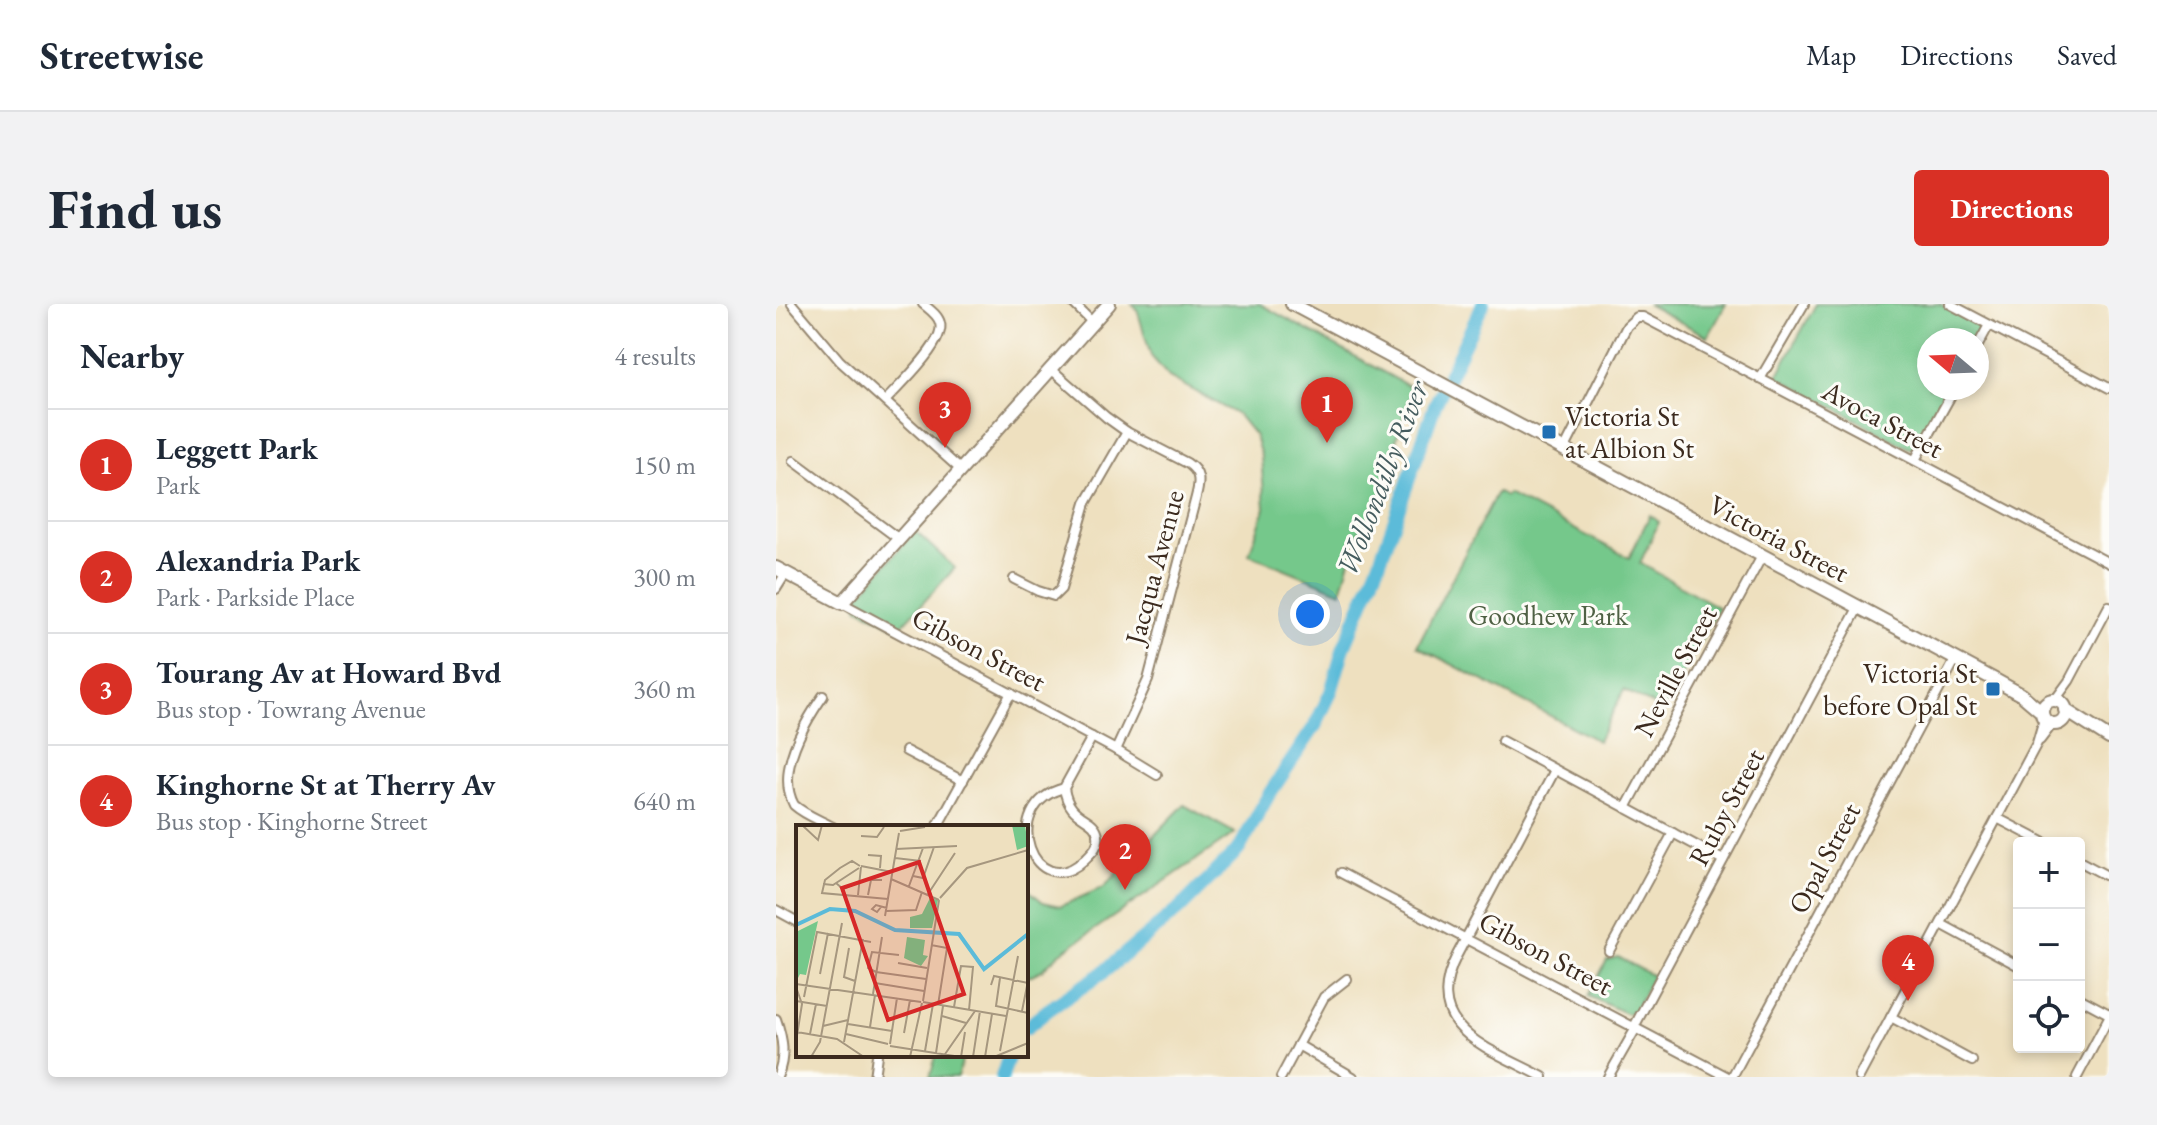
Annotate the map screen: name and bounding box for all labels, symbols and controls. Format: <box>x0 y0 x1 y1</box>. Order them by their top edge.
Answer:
text: Streetwise <box>40 31 203 80</box>
text: Map <box>1806 37 1856 73</box>
text: Directions <box>1900 37 2013 73</box>
text: Saved <box>2057 37 2117 73</box>
button: Directions <box>1914 170 2109 246</box>
text: Find us <box>48 172 222 245</box>
north arrow <box>1917 328 1989 400</box>
text: Nearby <box>80 334 184 378</box>
text: 4 results <box>615 339 696 373</box>
street label: Avoca Street <box>1815 372 1950 466</box>
water label: Wollondilly River <box>1327 374 1438 581</box>
pin: 1 <box>1301 377 1353 443</box>
pin: 3 <box>919 382 971 448</box>
place label: Victoria St at Albion St <box>1565 398 1694 466</box>
marker: Victoria St at Albion St <box>1540 423 1558 441</box>
text: Leggett Park <box>156 429 318 468</box>
text: 1 <box>99 448 113 482</box>
text: 150 m <box>633 448 696 482</box>
text: Park <box>156 468 200 502</box>
street label: Jacqua Avenue <box>1116 486 1192 650</box>
street label: Victoria Street <box>1703 486 1855 590</box>
text: Alexandria Park <box>156 541 360 580</box>
text: 2 <box>99 560 113 594</box>
text: 300 m <box>633 560 696 594</box>
text: Park · Parkside Place <box>156 580 355 614</box>
your location <box>1290 594 1330 634</box>
park label: Goodhew Park <box>1468 597 1629 633</box>
street label: Gibson Street <box>906 599 1052 699</box>
street label: Neville Street <box>1625 599 1725 743</box>
text: Tourang Av at Howard Bvd <box>156 653 501 692</box>
place label: Victoria St before Opal St <box>1823 655 1977 723</box>
text: 3 <box>99 672 113 706</box>
text: 360 m <box>633 672 696 706</box>
marker: Victoria St before Opal St <box>1984 680 2002 698</box>
text: Bus stop · Towrang Avenue <box>156 692 426 726</box>
street label: Ruby Street <box>1680 742 1772 872</box>
text: Kinghorne St at Therry Av <box>156 765 496 804</box>
text: 4 <box>99 784 113 818</box>
text: 640 m <box>633 784 696 818</box>
street label: Opal Street <box>1780 796 1868 920</box>
text: Bus stop · Kinghorne Street <box>156 804 427 838</box>
pin: 2 <box>1099 824 1151 890</box>
inset map <box>796 825 1028 1057</box>
map controls <box>2013 837 2085 1053</box>
button: + <box>2013 837 2085 909</box>
street label: Gibson Street <box>1473 903 1619 1003</box>
button: − <box>2013 909 2085 981</box>
pin: 4 <box>1882 935 1934 1001</box>
button: locate <box>2013 981 2085 1053</box>

